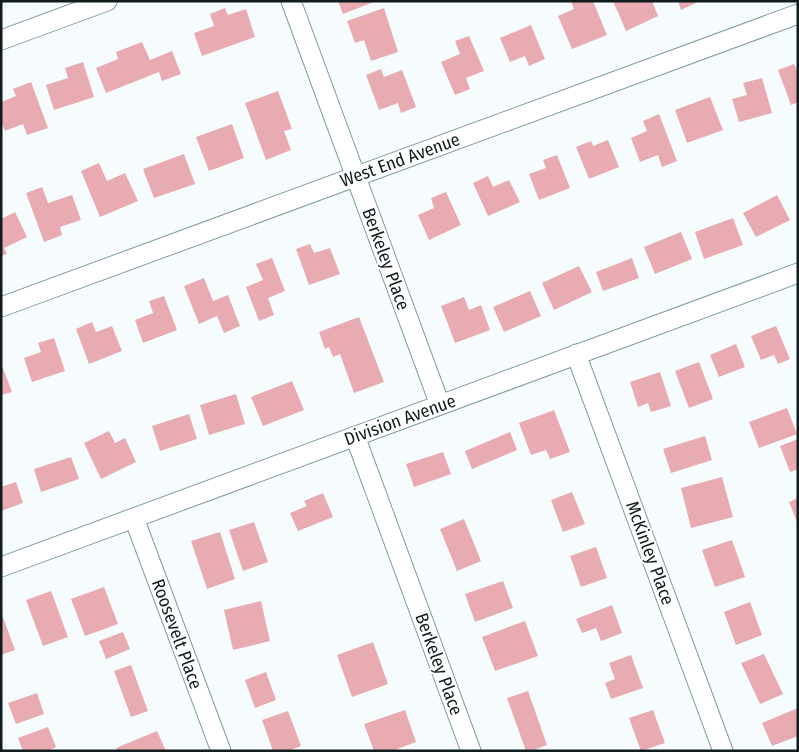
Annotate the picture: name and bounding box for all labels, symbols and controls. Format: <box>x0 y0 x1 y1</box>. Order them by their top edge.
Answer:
street label: West End Avenue <box>337 128 463 192</box>
street label: Berkeley Place <box>357 205 415 313</box>
street label: Division Avenue <box>341 390 459 450</box>
street label: McKinley Place <box>621 498 679 608</box>
street label: Roosevelt Place <box>147 576 207 692</box>
street label: Berkeley Place <box>410 610 468 718</box>

